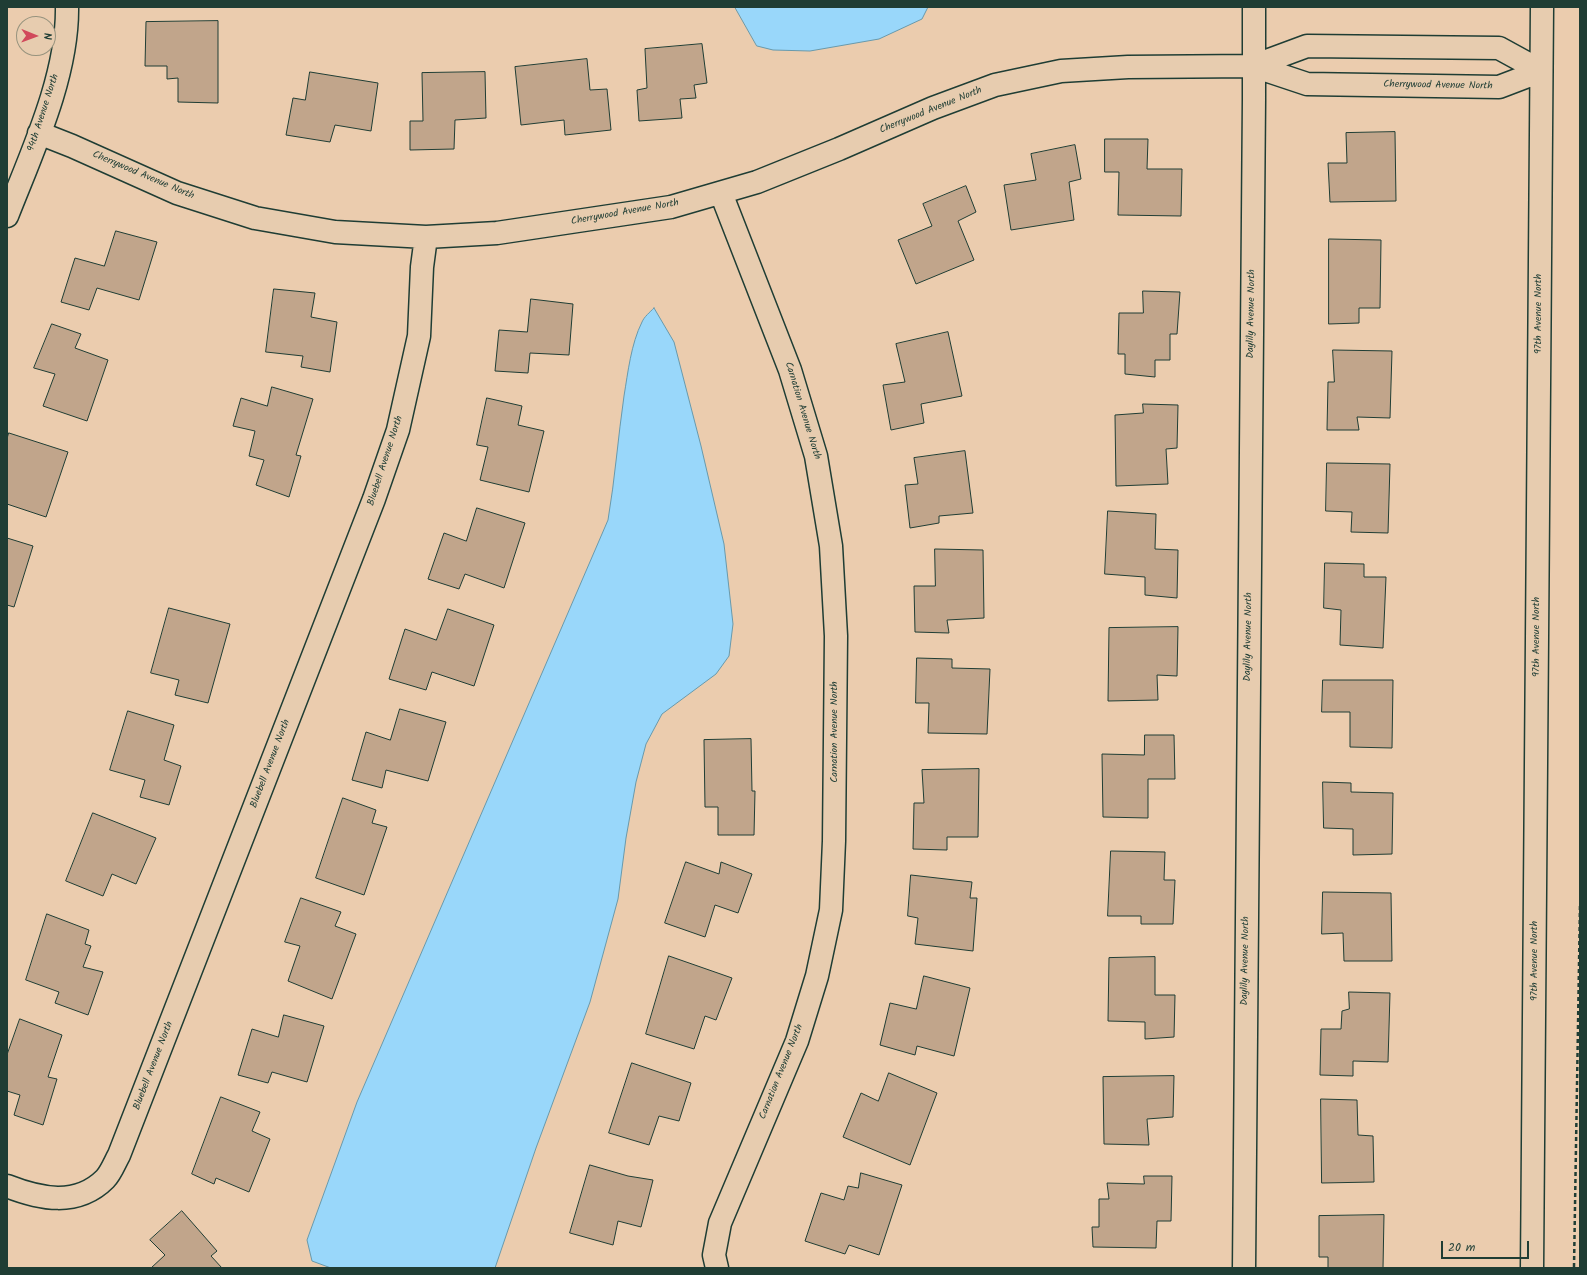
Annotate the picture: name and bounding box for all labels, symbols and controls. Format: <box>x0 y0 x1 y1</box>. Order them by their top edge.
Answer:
north arrow <box>16 16 56 56</box>
text: N <box>38 33 56 40</box>
street label: 94th Avenue North <box>26 73 62 153</box>
street label: Cherrywood Avenue North <box>1383 79 1493 93</box>
street label: Cherrywood Avenue North <box>878 85 984 137</box>
street label: Cherrywood Avenue North <box>90 149 196 203</box>
street label: Cherrywood Avenue North <box>570 198 680 228</box>
street label: Daylily Avenue North <box>1245 269 1259 359</box>
street label: 97th Avenue North <box>1533 274 1545 354</box>
street label: Carnation Avenue North <box>781 361 823 461</box>
street label: Bluebell Avenue North <box>366 414 406 508</box>
street label: Daylily Avenue North <box>1242 592 1256 682</box>
street label: 97th Avenue North <box>1531 597 1543 677</box>
street label: Carnation Avenue North <box>829 681 841 783</box>
street label: Bluebell Avenue North <box>249 718 293 810</box>
street label: Daylily Avenue North <box>1239 916 1253 1006</box>
street label: 97th Avenue North <box>1529 921 1541 1001</box>
street label: Bluebell Avenue North <box>132 1020 176 1112</box>
street label: Carnation Avenue North <box>757 1023 807 1121</box>
scale bar <box>1443 1233 1531 1259</box>
text: 20 m <box>1448 1238 1475 1257</box>

